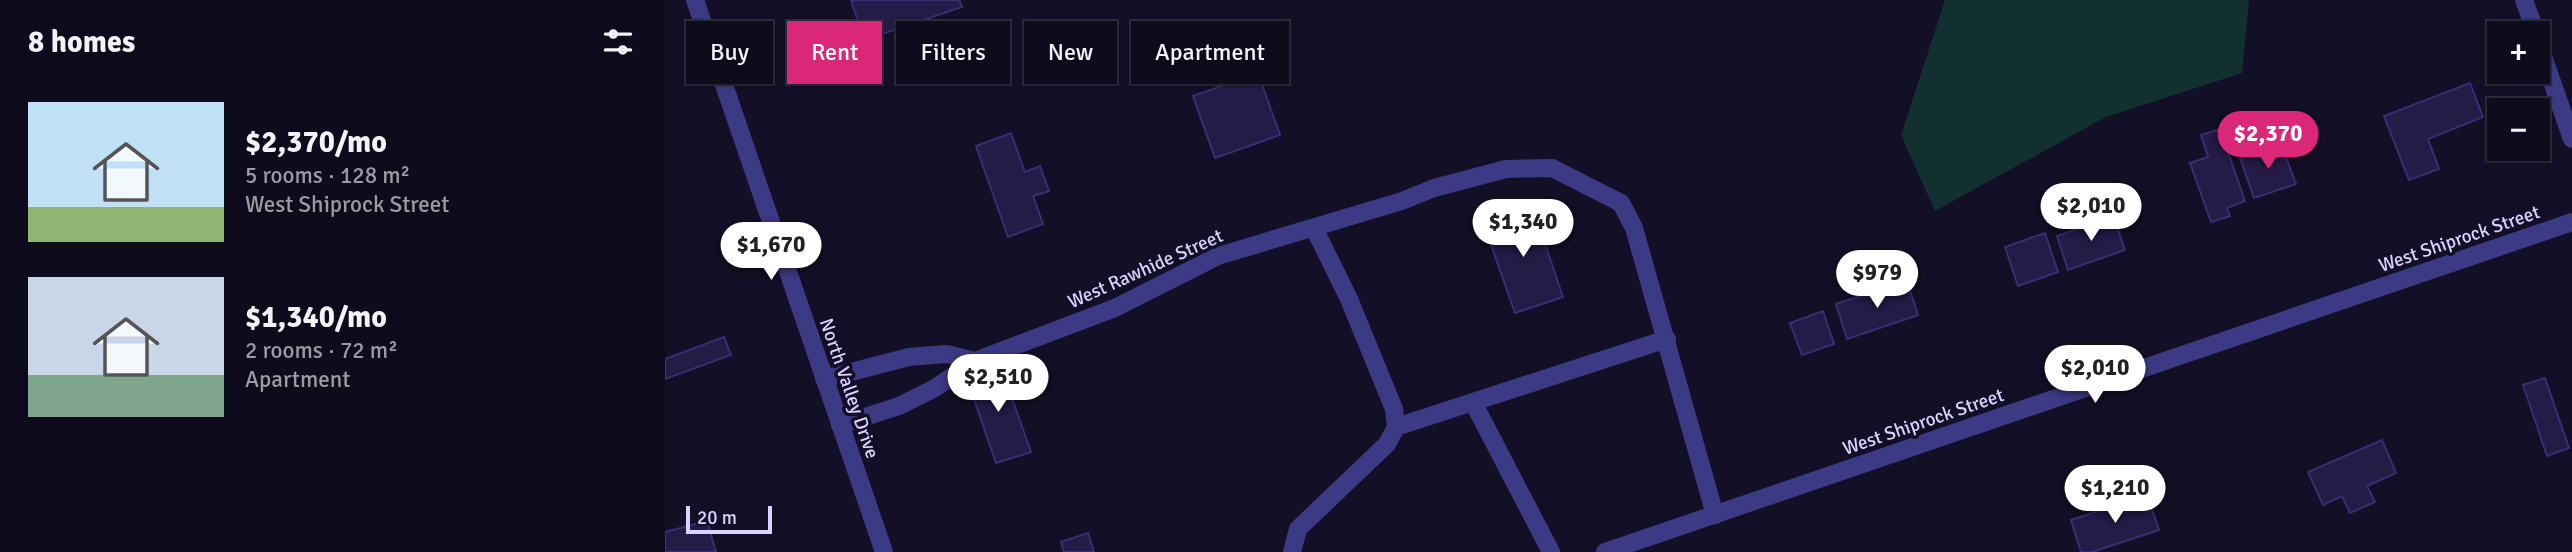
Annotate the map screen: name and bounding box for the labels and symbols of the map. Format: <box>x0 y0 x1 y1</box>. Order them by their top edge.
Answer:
pin: $2,370 <box>2211 111 2325 171</box>
pin: $2,010 <box>2034 184 2148 243</box>
pin: $1,340 <box>1466 200 1580 259</box>
street label: West Shiprock Street <box>2376 200 2543 278</box>
pin: $1,670 <box>714 222 828 282</box>
street label: West Rawhide Street <box>1064 224 1227 314</box>
pin: $979 <box>1836 250 1918 310</box>
street label: North Valley Drive <box>814 315 884 462</box>
pin: $2,010 <box>2038 346 2152 405</box>
pin: $2,510 <box>941 354 1055 414</box>
street label: West Shiprock Street <box>1840 383 2007 461</box>
pin: $1,210 <box>2058 466 2172 525</box>
scale bar <box>686 503 772 535</box>

